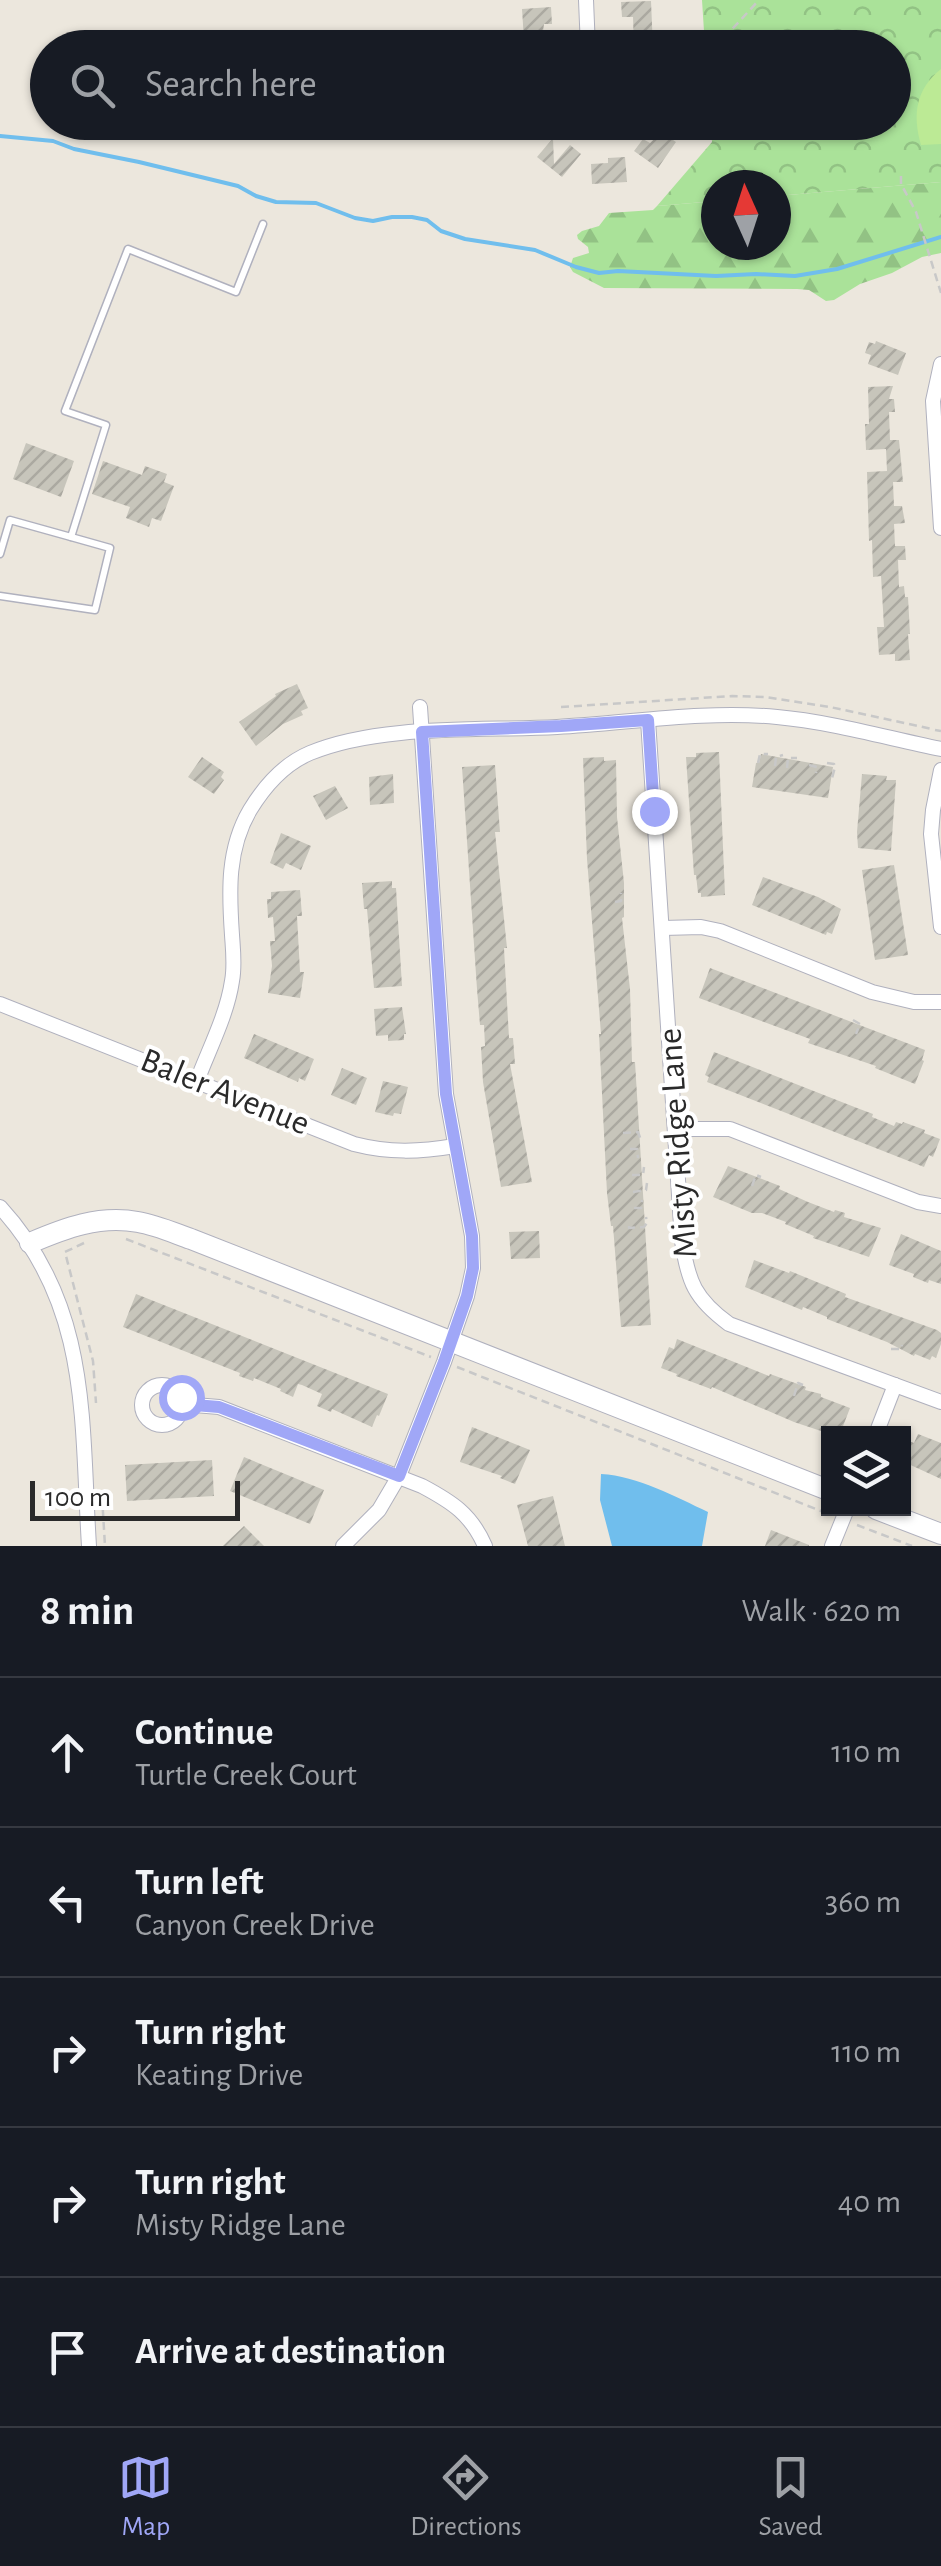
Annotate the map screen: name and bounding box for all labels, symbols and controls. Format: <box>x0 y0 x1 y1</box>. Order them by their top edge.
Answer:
search box <box>30 30 911 140</box>
icon: search <box>65 58 120 113</box>
text: Search here <box>145 66 317 104</box>
north arrow <box>701 170 791 260</box>
route end <box>632 789 678 835</box>
street label: Misty Ridge Lane <box>653 1027 703 1259</box>
street label: Baler Avenue <box>136 1042 314 1142</box>
route start <box>159 1375 205 1421</box>
map controls <box>821 1426 911 1516</box>
button: layers <box>821 1426 911 1516</box>
scale bar <box>30 1476 240 1521</box>
text: 100 m <box>45 1484 111 1512</box>
text: 8 min <box>40 1590 134 1632</box>
text: Walk · 620 m <box>742 1595 901 1627</box>
text: Continue <box>135 1714 273 1752</box>
icon: ahead <box>40 1725 95 1780</box>
text: 110 m <box>831 1736 901 1768</box>
text: Turtle Creek Court <box>135 1759 357 1791</box>
text: Turn left <box>135 1864 263 1902</box>
icon: left <box>40 1875 95 1930</box>
text: 360 m <box>825 1886 901 1918</box>
text: Canyon Creek Drive <box>135 1909 375 1941</box>
text: Turn right <box>135 2014 285 2052</box>
icon: right <box>40 2025 95 2080</box>
text: 110 m <box>831 2036 901 2068</box>
text: Keating Drive <box>135 2059 303 2091</box>
text: Turn right <box>135 2164 285 2202</box>
icon: right <box>40 2175 95 2230</box>
text: 40 m <box>838 2186 901 2218</box>
text: Misty Ridge Lane <box>135 2209 346 2241</box>
icon: arrive <box>40 2325 95 2380</box>
text: Arrive at destination <box>135 2333 446 2371</box>
tab: Map <box>118 2450 173 2544</box>
tab: Directions <box>410 2450 522 2544</box>
tab: Saved <box>759 2450 823 2544</box>

